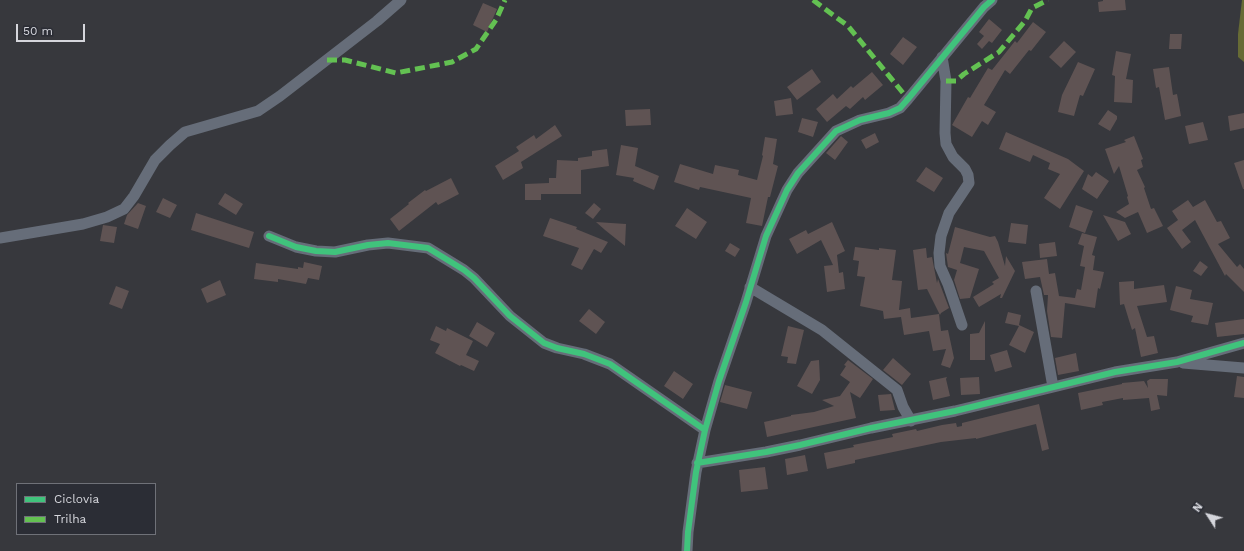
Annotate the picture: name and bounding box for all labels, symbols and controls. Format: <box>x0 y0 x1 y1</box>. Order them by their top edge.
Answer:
scale bar <box>18 16 87 42</box>
text: 50 m <box>23 24 53 38</box>
legend <box>16 483 156 535</box>
text: Ciclovia <box>54 492 99 506</box>
north arrow <box>1188 495 1228 535</box>
text: N <box>1190 501 1206 515</box>
text: Trilha <box>54 512 86 526</box>

